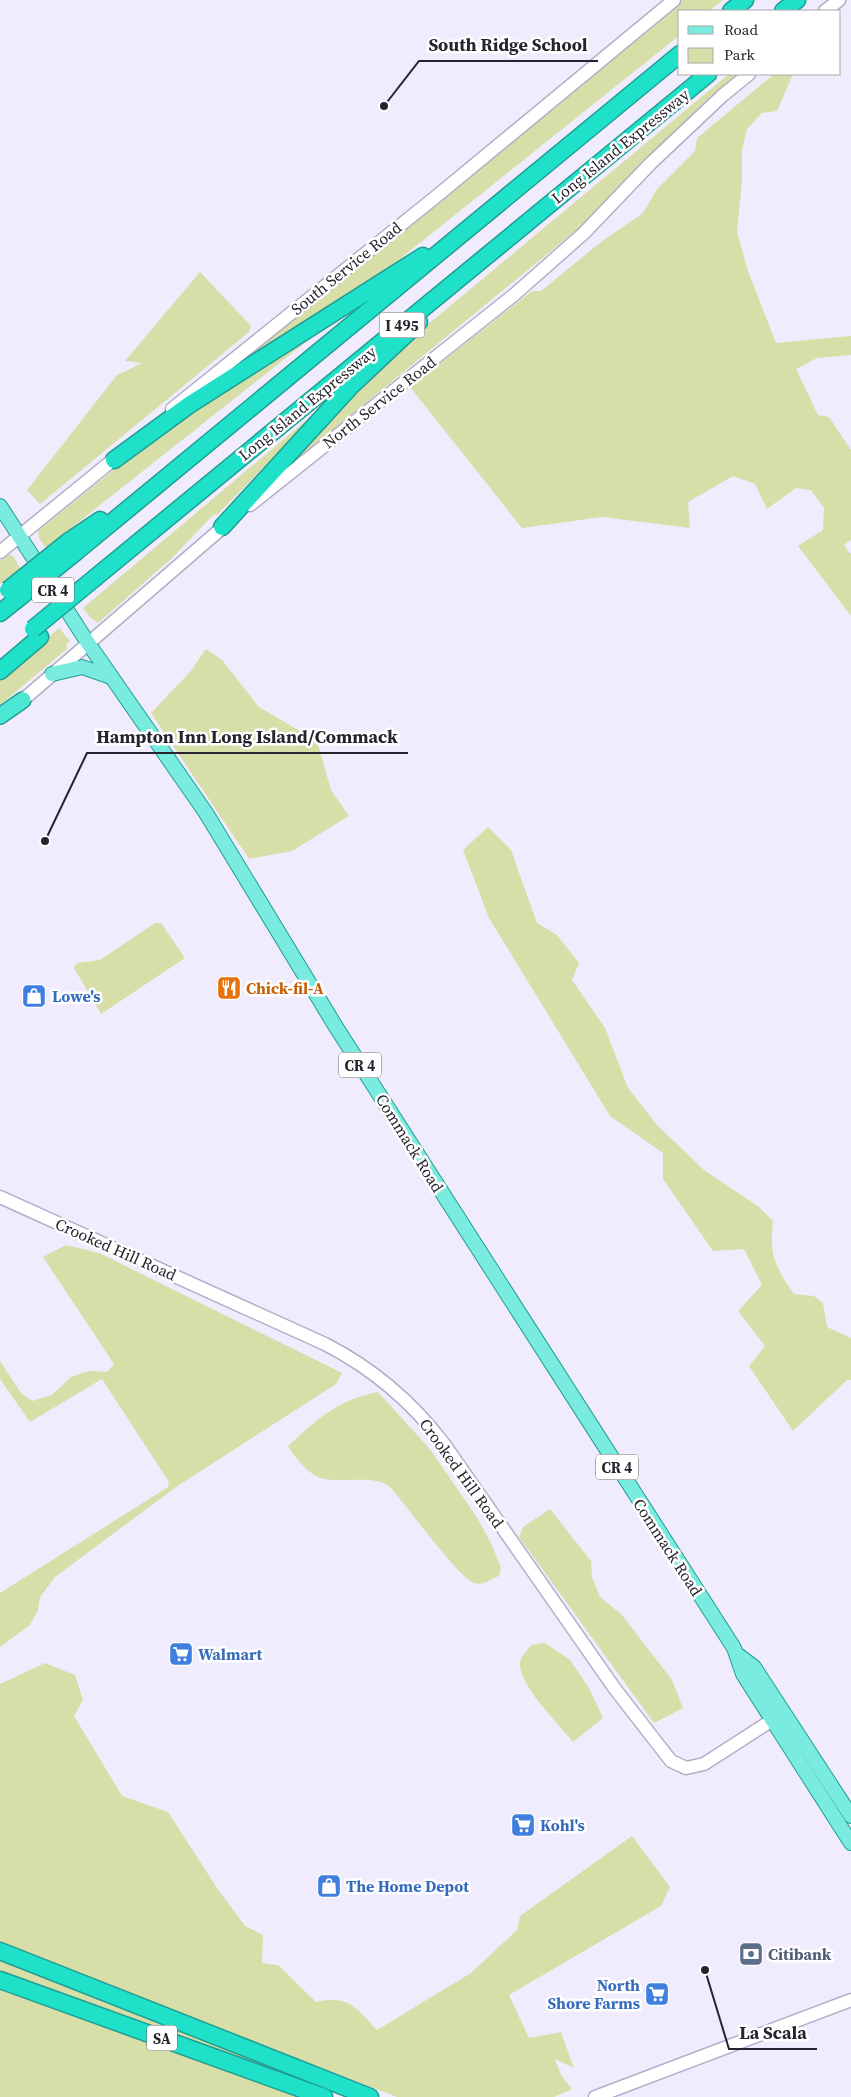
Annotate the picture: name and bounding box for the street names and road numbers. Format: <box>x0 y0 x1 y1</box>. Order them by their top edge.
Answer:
street label: Long Island Expressway <box>546 83 694 209</box>
street label: South Service Road <box>286 216 406 320</box>
road number: I 495 <box>380 312 424 338</box>
street label: Long Island Expressway <box>233 340 381 466</box>
street label: North Service Road <box>318 351 440 453</box>
road number: CR 4 <box>32 578 74 602</box>
road number: CR 4 <box>339 1052 381 1078</box>
street label: Commack Road <box>371 1090 449 1196</box>
street label: Crooked Hill Road <box>52 1212 180 1286</box>
street label: Crooked Hill Road <box>415 1414 509 1532</box>
road number: CR 4 <box>596 1454 638 1480</box>
street label: Commack Road <box>628 1494 708 1600</box>
road number: SA <box>147 2026 177 2050</box>

